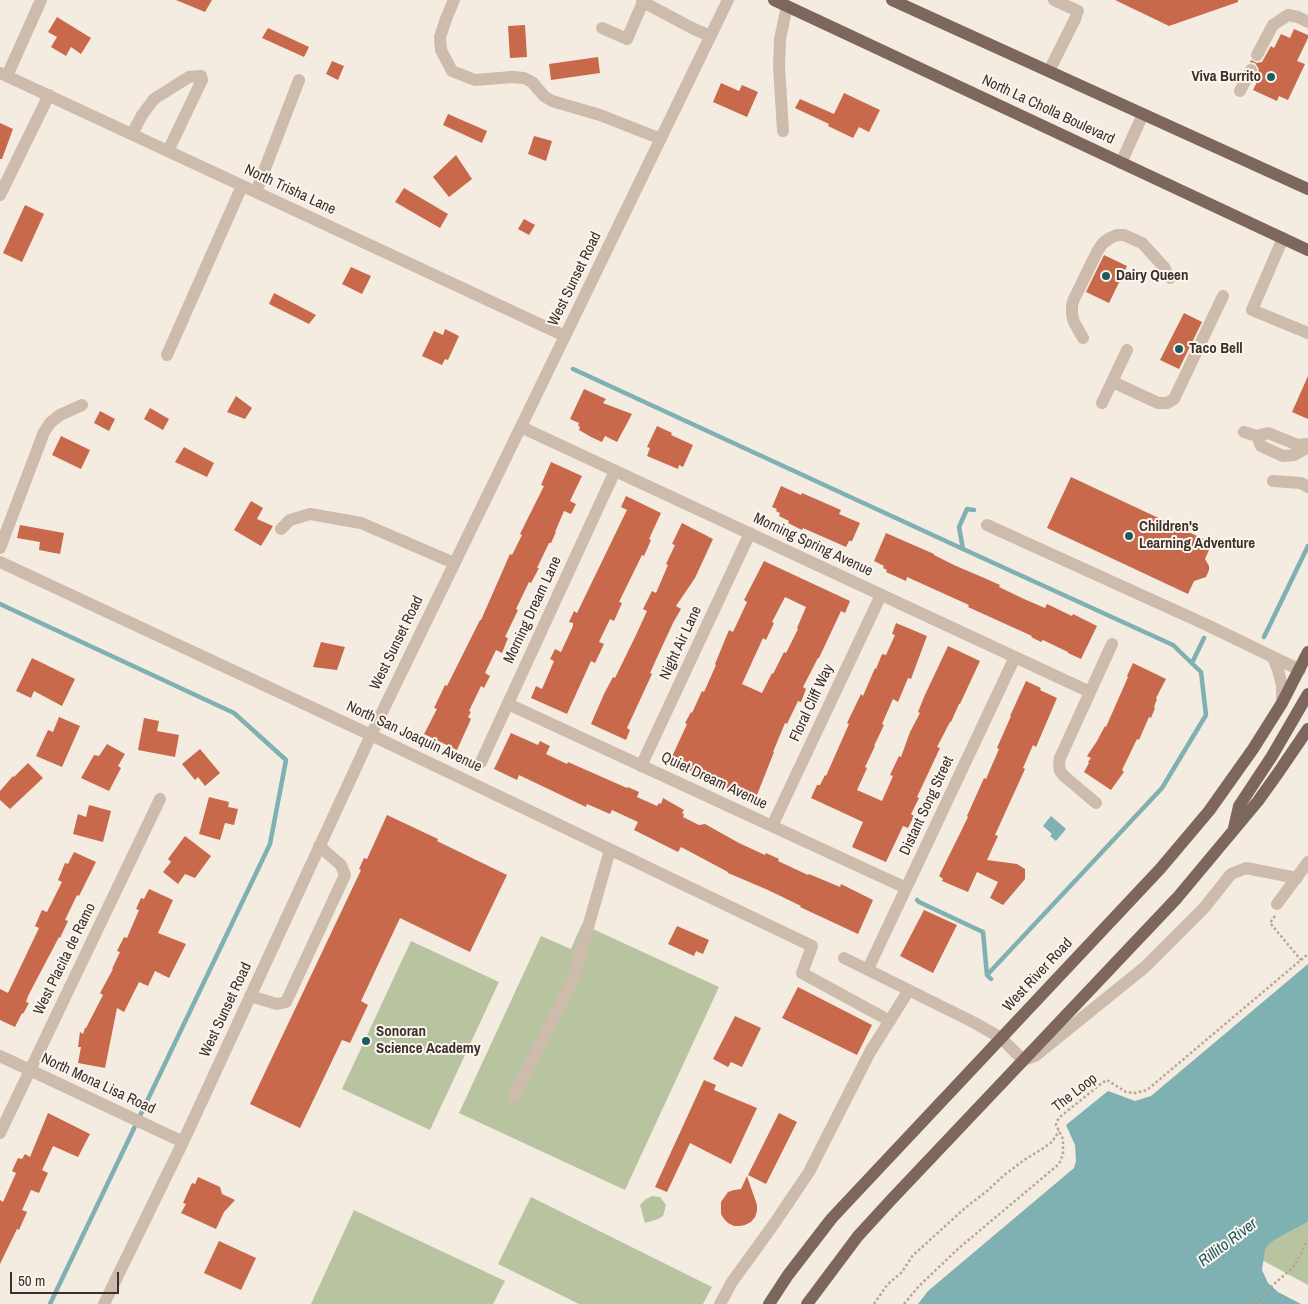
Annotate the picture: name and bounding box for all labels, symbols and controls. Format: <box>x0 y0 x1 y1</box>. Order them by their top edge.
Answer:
place label: Viva Burrito <box>1191 68 1261 86</box>
street label: North La Cholla Boulevard <box>979 71 1117 149</box>
marker: Viva Burrito <box>1265 71 1277 83</box>
street label: North Trisha Lane <box>241 161 339 219</box>
street label: West Sunset Road <box>544 229 606 329</box>
place label: Dairy Queen <box>1116 267 1188 285</box>
marker: Dairy Queen <box>1100 270 1112 282</box>
place label: Taco Bell <box>1189 340 1243 358</box>
marker: Taco Bell <box>1173 343 1185 355</box>
street label: Morning Spring Avenue <box>750 509 876 581</box>
place label: Children's Learning Adventure <box>1139 518 1255 553</box>
marker: Children's Learning Adventure <box>1123 530 1135 542</box>
street label: Morning Dream Lane <box>500 554 566 666</box>
street label: West Sunset Road <box>366 593 428 693</box>
street label: Night Air Lane <box>656 603 706 683</box>
street label: Floral Cliff Way <box>786 661 838 745</box>
street label: North San Joaquin Avenue <box>343 698 485 776</box>
street label: Quiet Dream Avenue <box>658 748 770 814</box>
street label: Distant Song Street <box>896 754 958 858</box>
street label: West Placita de Ramo <box>30 900 100 1018</box>
street label: West River Road <box>1000 935 1076 1015</box>
street label: West Sunset Road <box>196 960 256 1060</box>
place label: Sonoran Science Academy <box>376 1023 481 1058</box>
marker: Sonoran Science Academy <box>360 1035 372 1047</box>
street label: North Mona Lisa Road <box>38 1050 158 1118</box>
street label: The Loop <box>1049 1070 1101 1116</box>
water label: Rillito River <box>1195 1215 1261 1271</box>
scale bar <box>12 1262 121 1294</box>
text: 50 m <box>18 1270 45 1291</box>

